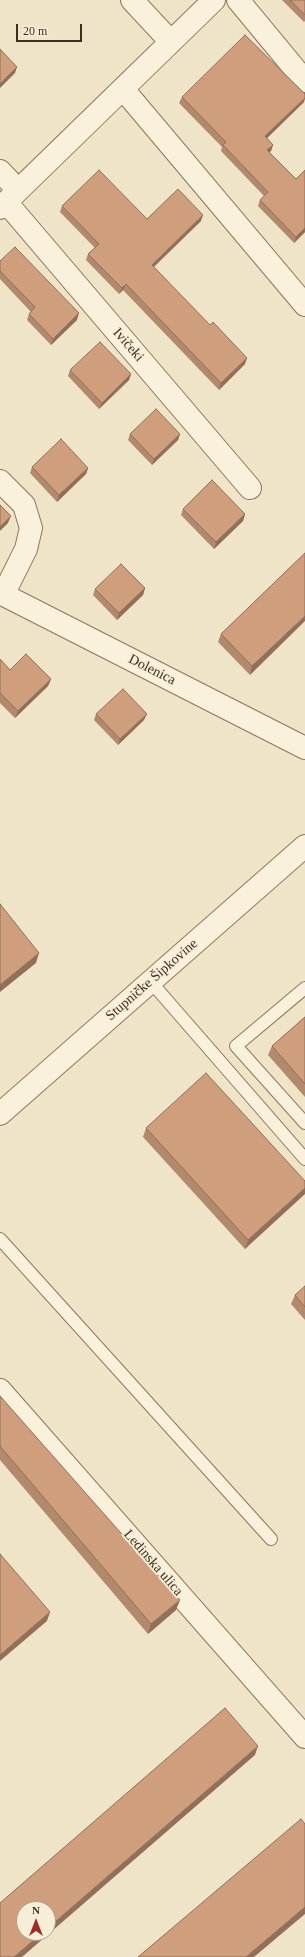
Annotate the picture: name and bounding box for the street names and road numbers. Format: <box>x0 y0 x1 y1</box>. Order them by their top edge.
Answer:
street label: Ivičeki <box>109 325 147 365</box>
street label: Dolenica <box>126 651 178 689</box>
street label: Stupničke Šipkovine <box>103 936 201 1024</box>
street label: Ledinska ulica <box>120 1527 186 1599</box>

